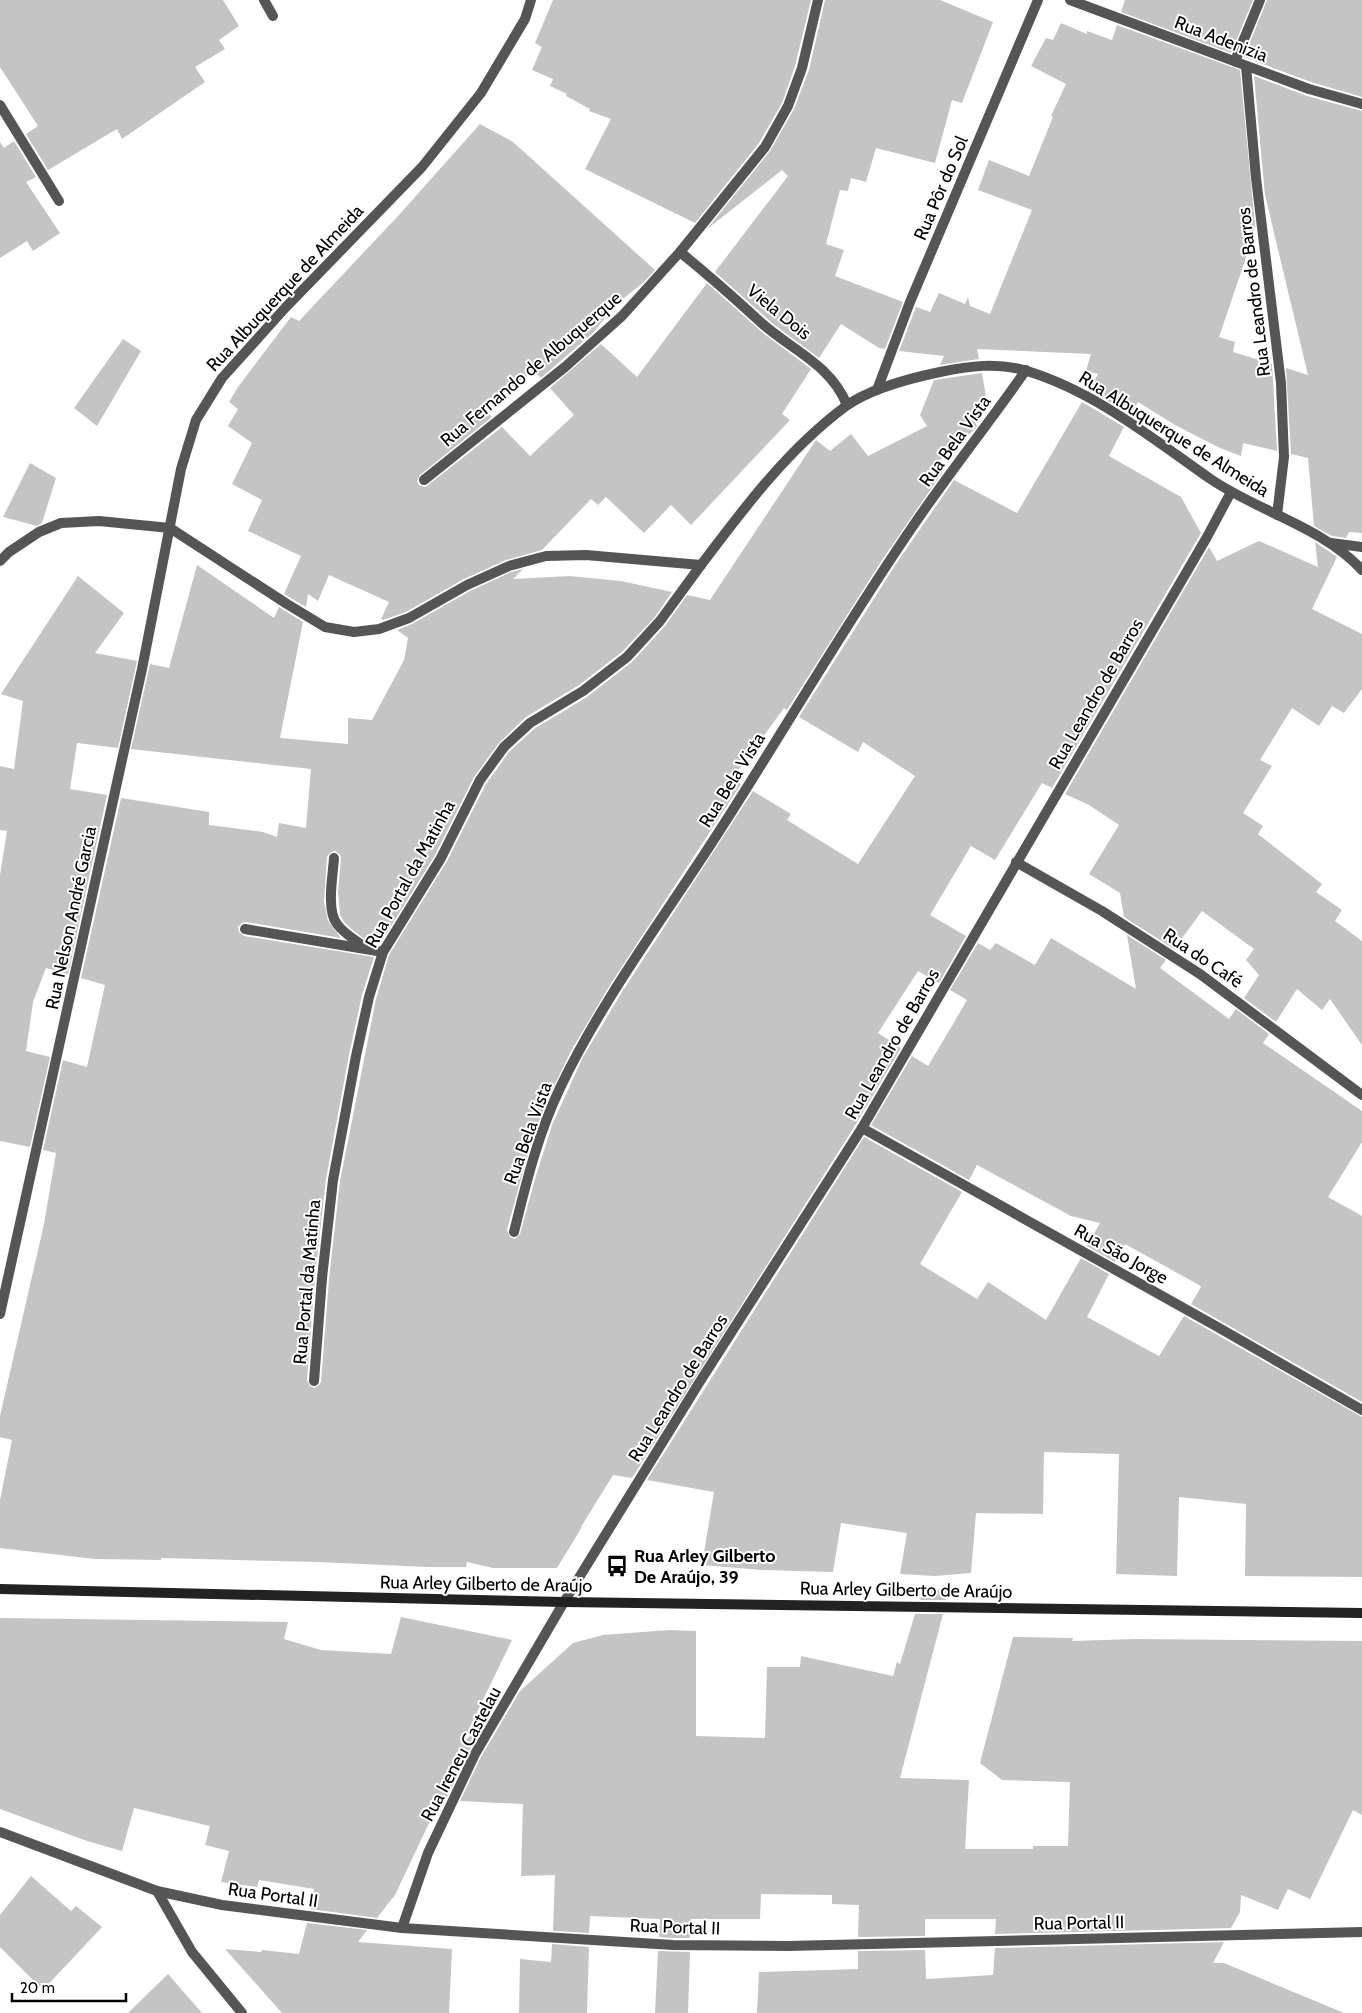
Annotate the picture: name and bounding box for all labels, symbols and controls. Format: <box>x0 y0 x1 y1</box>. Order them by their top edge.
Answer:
street label: Rua Adenizia <box>1171 11 1271 67</box>
street label: Rua Pôr do Sol <box>909 132 973 243</box>
street label: Rua Albuquerque de Almeida <box>202 200 368 376</box>
street label: Rua Leandro de Barros <box>1233 206 1275 378</box>
street label: Viela Dois <box>743 280 815 344</box>
street label: Rua Fernando de Albuquerque <box>436 287 626 451</box>
street label: Rua Albuquerque de Almeida <box>1075 366 1273 502</box>
street label: Rua Bela Vista <box>915 391 996 491</box>
street label: Rua Leandro de Barros <box>1044 615 1148 773</box>
street label: Rua Bela Vista <box>694 728 770 831</box>
street label: Rua Portal da Matinha <box>360 796 460 952</box>
street label: Rua Nelson André Garcia <box>41 824 101 1012</box>
street label: Rua do Café <box>1159 923 1247 993</box>
street label: Rua Leandro de Barros <box>840 965 944 1123</box>
street label: Rua Bela Vista <box>499 1078 557 1187</box>
street label: Rua Portal da Matinha <box>289 1198 325 1365</box>
street label: Rua São Jorge <box>1070 1219 1172 1289</box>
street label: Rua Leandro de Barros <box>624 1310 732 1466</box>
place label: Rua Arley Gilberto De Araújo, 39 <box>634 1545 776 1588</box>
bus stop icon: Rua Arley Gilberto De Araújo, 39 <box>604 1553 630 1579</box>
street label: Rua Arley Gilberto de Araújo <box>380 1571 593 1597</box>
street label: Rua Arley Gilberto de Araújo <box>800 1577 1013 1603</box>
street label: Rua Ireneu Castelau <box>416 1683 506 1825</box>
street label: Rua Portal II <box>227 1878 319 1912</box>
street label: Rua Portal II <box>1034 1911 1124 1935</box>
street label: Rua Portal II <box>629 1914 721 1940</box>
scale bar <box>12 1970 126 2002</box>
text: 20 m <box>20 1979 55 1997</box>

